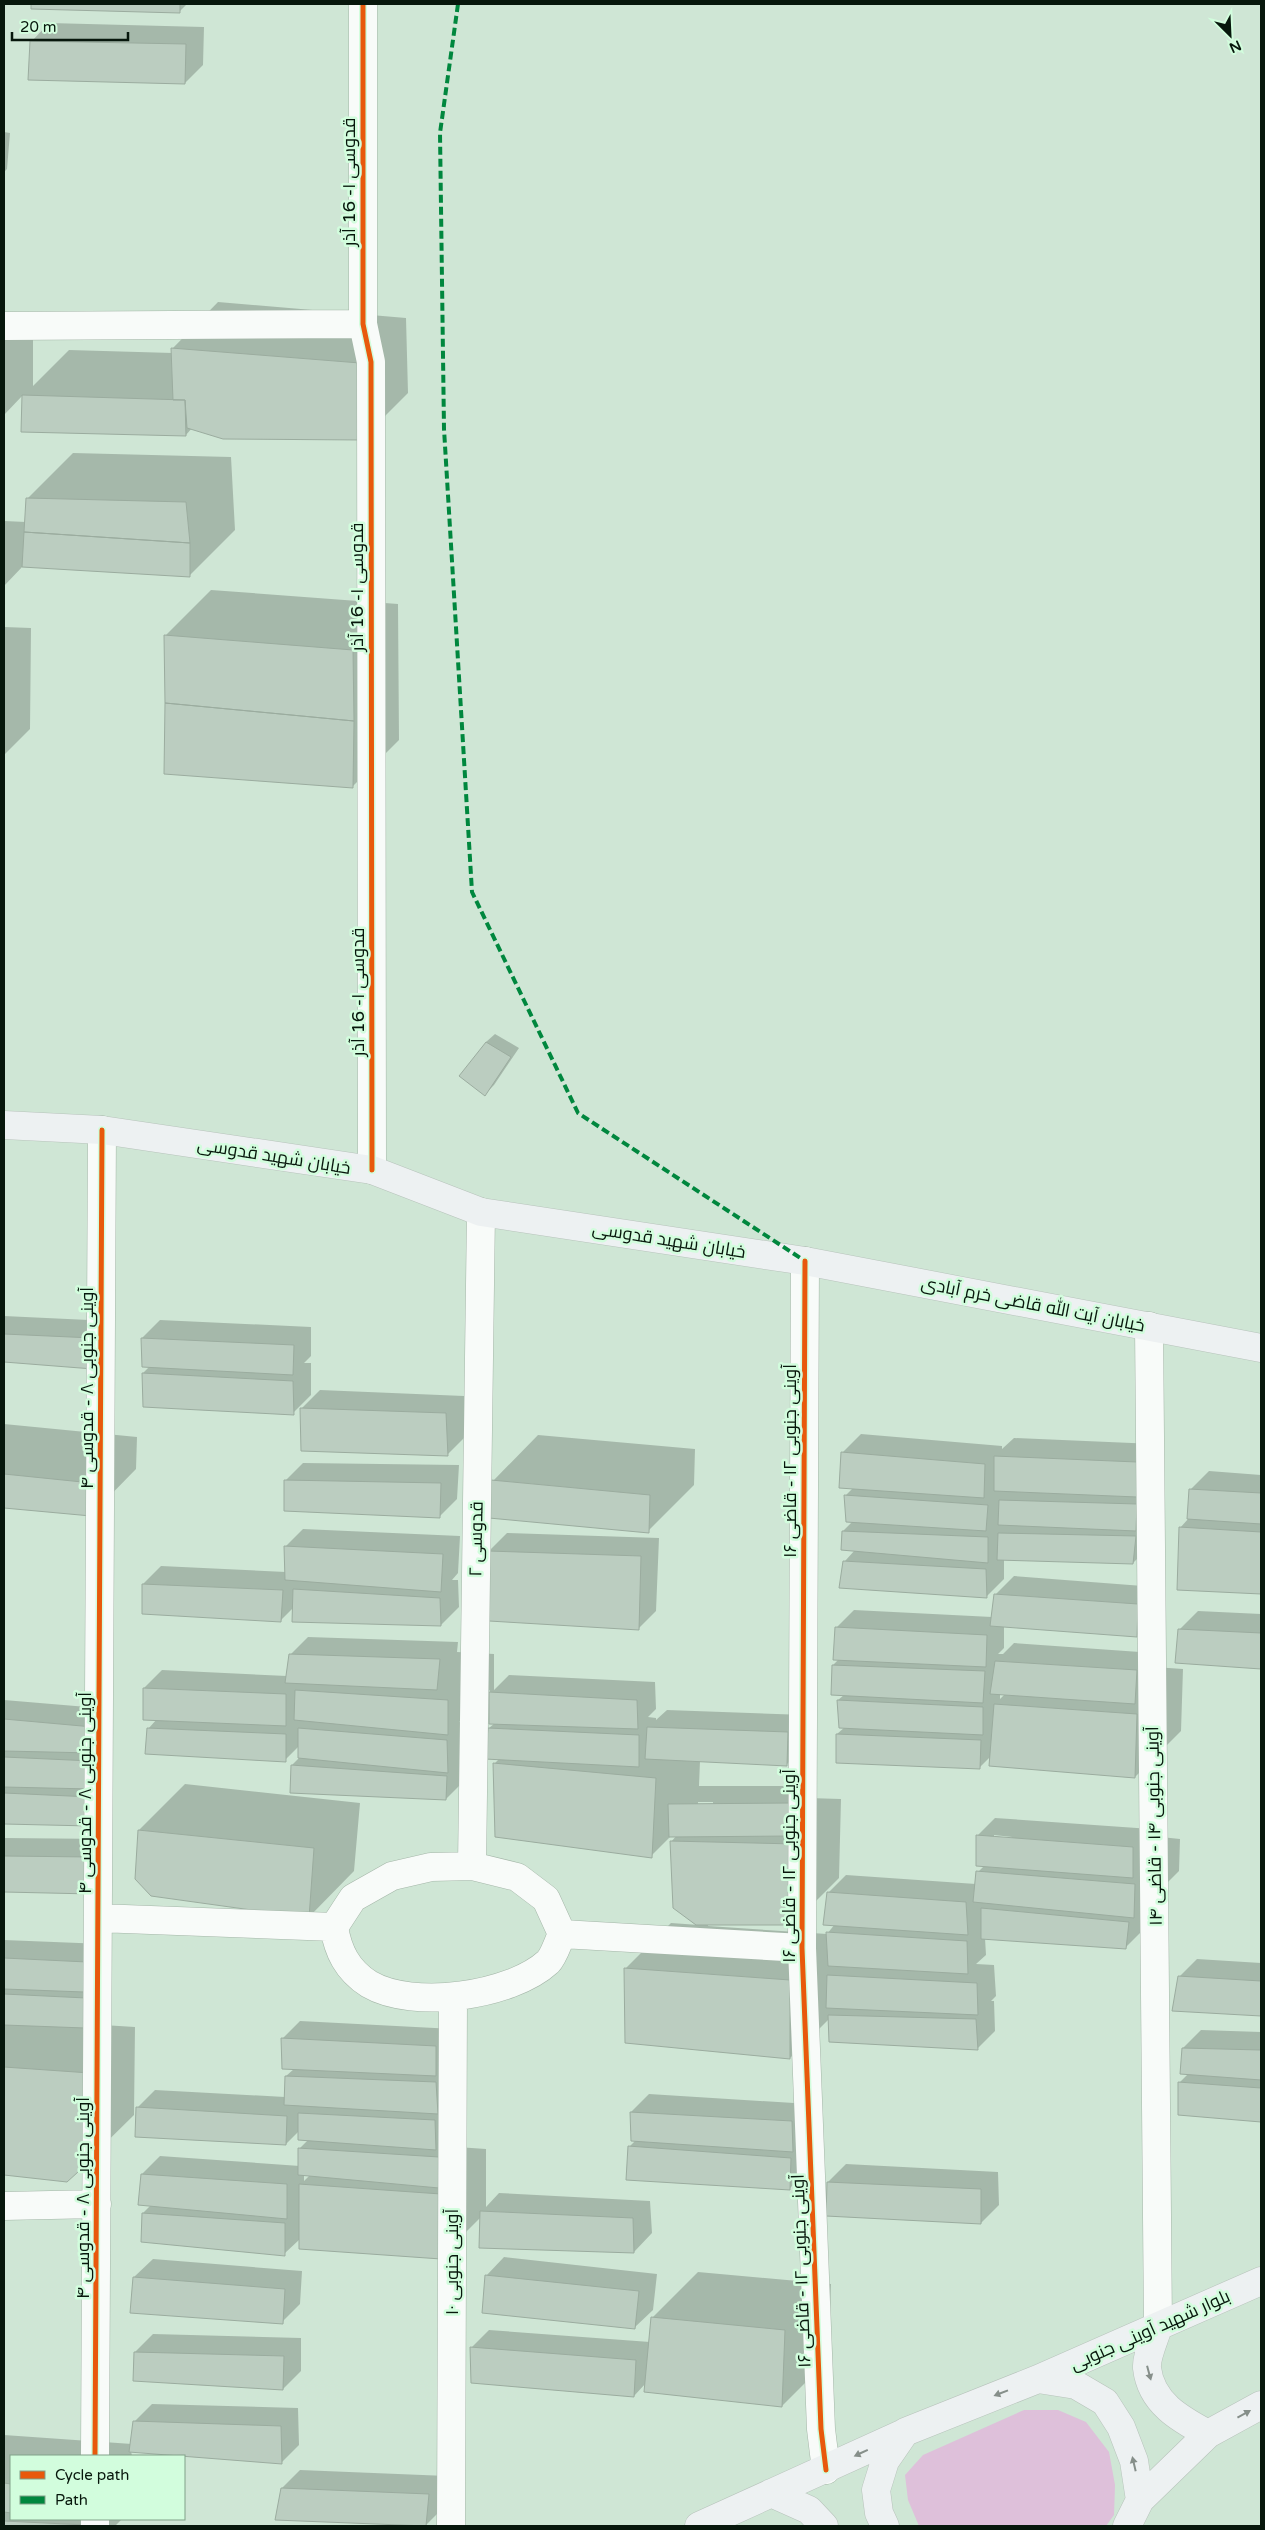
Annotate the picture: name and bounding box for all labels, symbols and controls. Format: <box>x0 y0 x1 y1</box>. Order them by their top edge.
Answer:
scale bar <box>12 10 129 42</box>
north arrow <box>1205 10 1255 60</box>
text: 20 m <box>20 18 57 36</box>
text: N <box>1226 36 1244 56</box>
street label: قدوسی ۱- 16 آذر <box>338 118 360 248</box>
street label: قدوسی ۱- 16 آذر <box>346 523 368 653</box>
street label: قدوسی ۱- 16 آذر <box>347 928 369 1058</box>
street label: خیابان شهید قدوسی <box>196 1133 352 1179</box>
street label: خیابان شهید قدوسی <box>591 1217 747 1263</box>
street label: خیابان آیت الله قاضی خرم آبادی <box>919 1271 1147 1337</box>
street label: آوینی جنوبی ۸ - قدوسی ۴ <box>76 1287 98 1489</box>
street label: آوینی جنوبی ۱۲ - قاضی ۱۶ <box>779 1364 801 1558</box>
street label: قدوسی ۲ <box>464 1501 488 1577</box>
street label: آوینی جنوبی ۸ - قدوسی ۴ <box>74 1692 96 1894</box>
street label: آوینی جنوبی ۱۴ - قاضی ۱۴ <box>1141 1726 1167 1926</box>
street label: آوینی جنوبی ۱۲ - قاضی ۱۶ <box>778 1769 800 1963</box>
street label: آوینی جنوبی ۸ - قدوسی ۴ <box>72 2097 94 2299</box>
street label: آوینی جنوبی ۱۲ - قاضی ۱۶ <box>787 2174 815 2368</box>
street label: آوینی جنوبی ۱۰ <box>441 2209 463 2315</box>
street label: بلوار شهید آوینی جنوبی <box>1066 2285 1234 2375</box>
one-way arrow <box>1145 2366 1153 2381</box>
one-way arrow <box>993 2389 1008 2397</box>
one-way arrow <box>1237 2410 1252 2418</box>
one-way arrow <box>854 2449 868 2457</box>
legend <box>10 2455 185 2520</box>
one-way arrow <box>1130 2456 1138 2471</box>
text: Cycle path <box>55 2466 129 2484</box>
text: Path <box>55 2491 88 2509</box>

